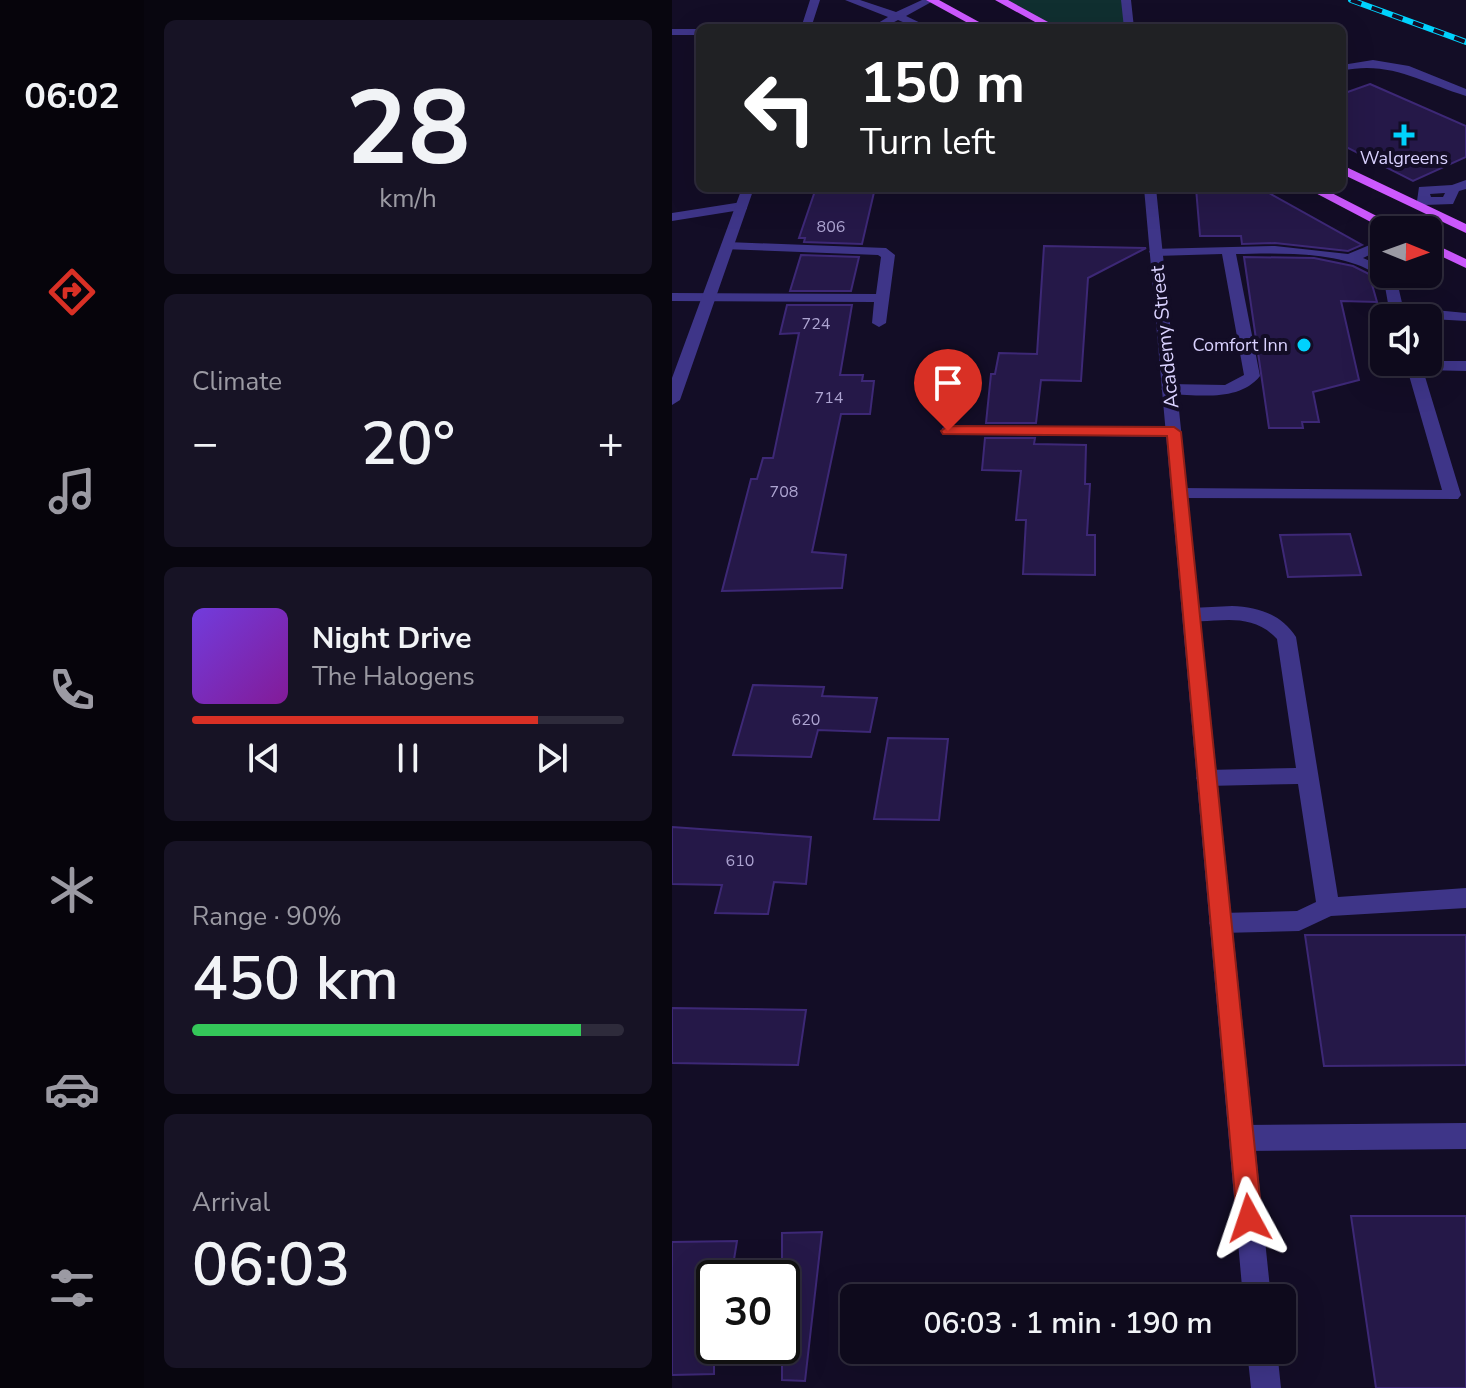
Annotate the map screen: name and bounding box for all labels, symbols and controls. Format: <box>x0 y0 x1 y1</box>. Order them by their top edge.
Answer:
text: 150 m <box>860 45 1025 122</box>
icon: left <box>728 56 832 160</box>
text: 28 <box>346 58 470 200</box>
text: 06:02 <box>24 72 120 121</box>
text: Turn left <box>860 118 995 167</box>
marker: Walgreens <box>1395 126 1413 144</box>
place label: Walgreens <box>1360 146 1448 170</box>
text: km/h <box>379 181 437 216</box>
house number: 806 <box>817 216 845 238</box>
north arrow <box>1370 216 1442 288</box>
map controls <box>1370 216 1442 376</box>
street label: Academy Street <box>1143 263 1185 410</box>
icon: directions <box>44 264 100 320</box>
button: sound <box>1370 304 1442 376</box>
house number: 724 <box>802 313 831 335</box>
place label: Comfort Inn <box>1192 333 1288 357</box>
marker: Comfort Inn <box>1295 336 1313 354</box>
pin <box>914 349 982 431</box>
icon: arrive <box>926 361 970 405</box>
text: Climate <box>192 364 282 399</box>
house number: 714 <box>815 387 844 409</box>
text: 20° <box>361 403 455 485</box>
text: − <box>192 414 218 474</box>
text: + <box>598 414 624 474</box>
icon: music <box>44 463 100 519</box>
house number: 708 <box>770 481 798 503</box>
text: Night Drive <box>312 618 471 659</box>
text: The Halogens <box>312 659 475 694</box>
icon: phone <box>44 662 100 718</box>
house number: 620 <box>792 709 820 731</box>
icon: previous <box>242 736 286 780</box>
icon: pause <box>386 736 430 780</box>
icon: next <box>530 736 574 780</box>
house number: 610 <box>726 850 754 872</box>
icon: climate <box>44 862 100 918</box>
text: Range · 90% <box>192 899 342 934</box>
text: 450 km <box>192 938 399 1020</box>
icon: car <box>44 1061 100 1117</box>
position arrow <box>1207 1176 1291 1260</box>
text: Arrival <box>192 1185 270 1220</box>
text: 06:03 <box>192 1224 350 1306</box>
icon: filters <box>44 1260 100 1316</box>
speed limit sign: 30 <box>696 1260 800 1364</box>
text: 06:03 · 1 min · 190 m <box>923 1303 1213 1344</box>

